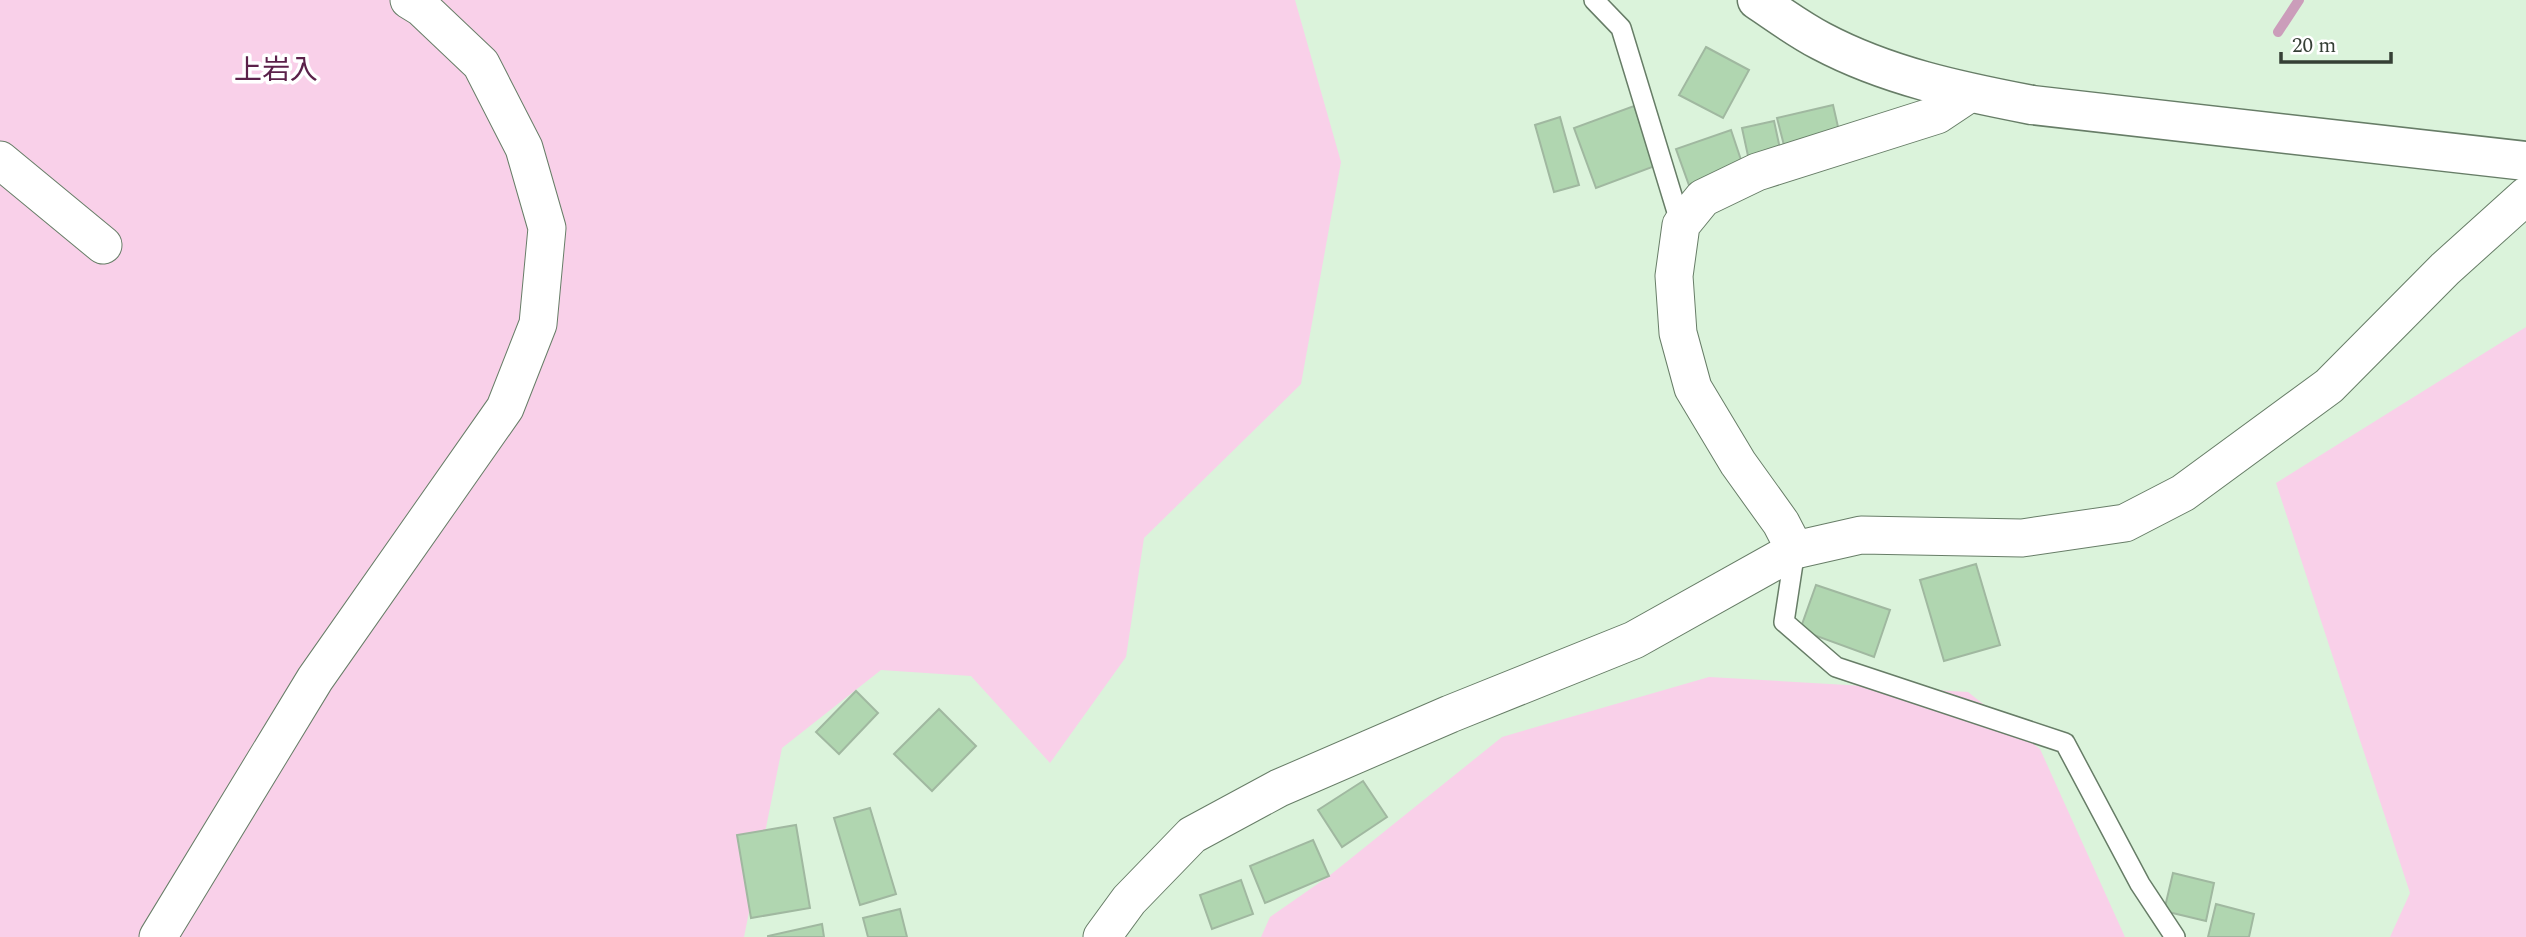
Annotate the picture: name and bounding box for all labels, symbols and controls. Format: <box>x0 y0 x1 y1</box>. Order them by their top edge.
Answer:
scale bar <box>2281 21 2391 65</box>
text: 20 m <box>2292 30 2336 62</box>
district label: 上岩入 <box>234 49 318 92</box>

